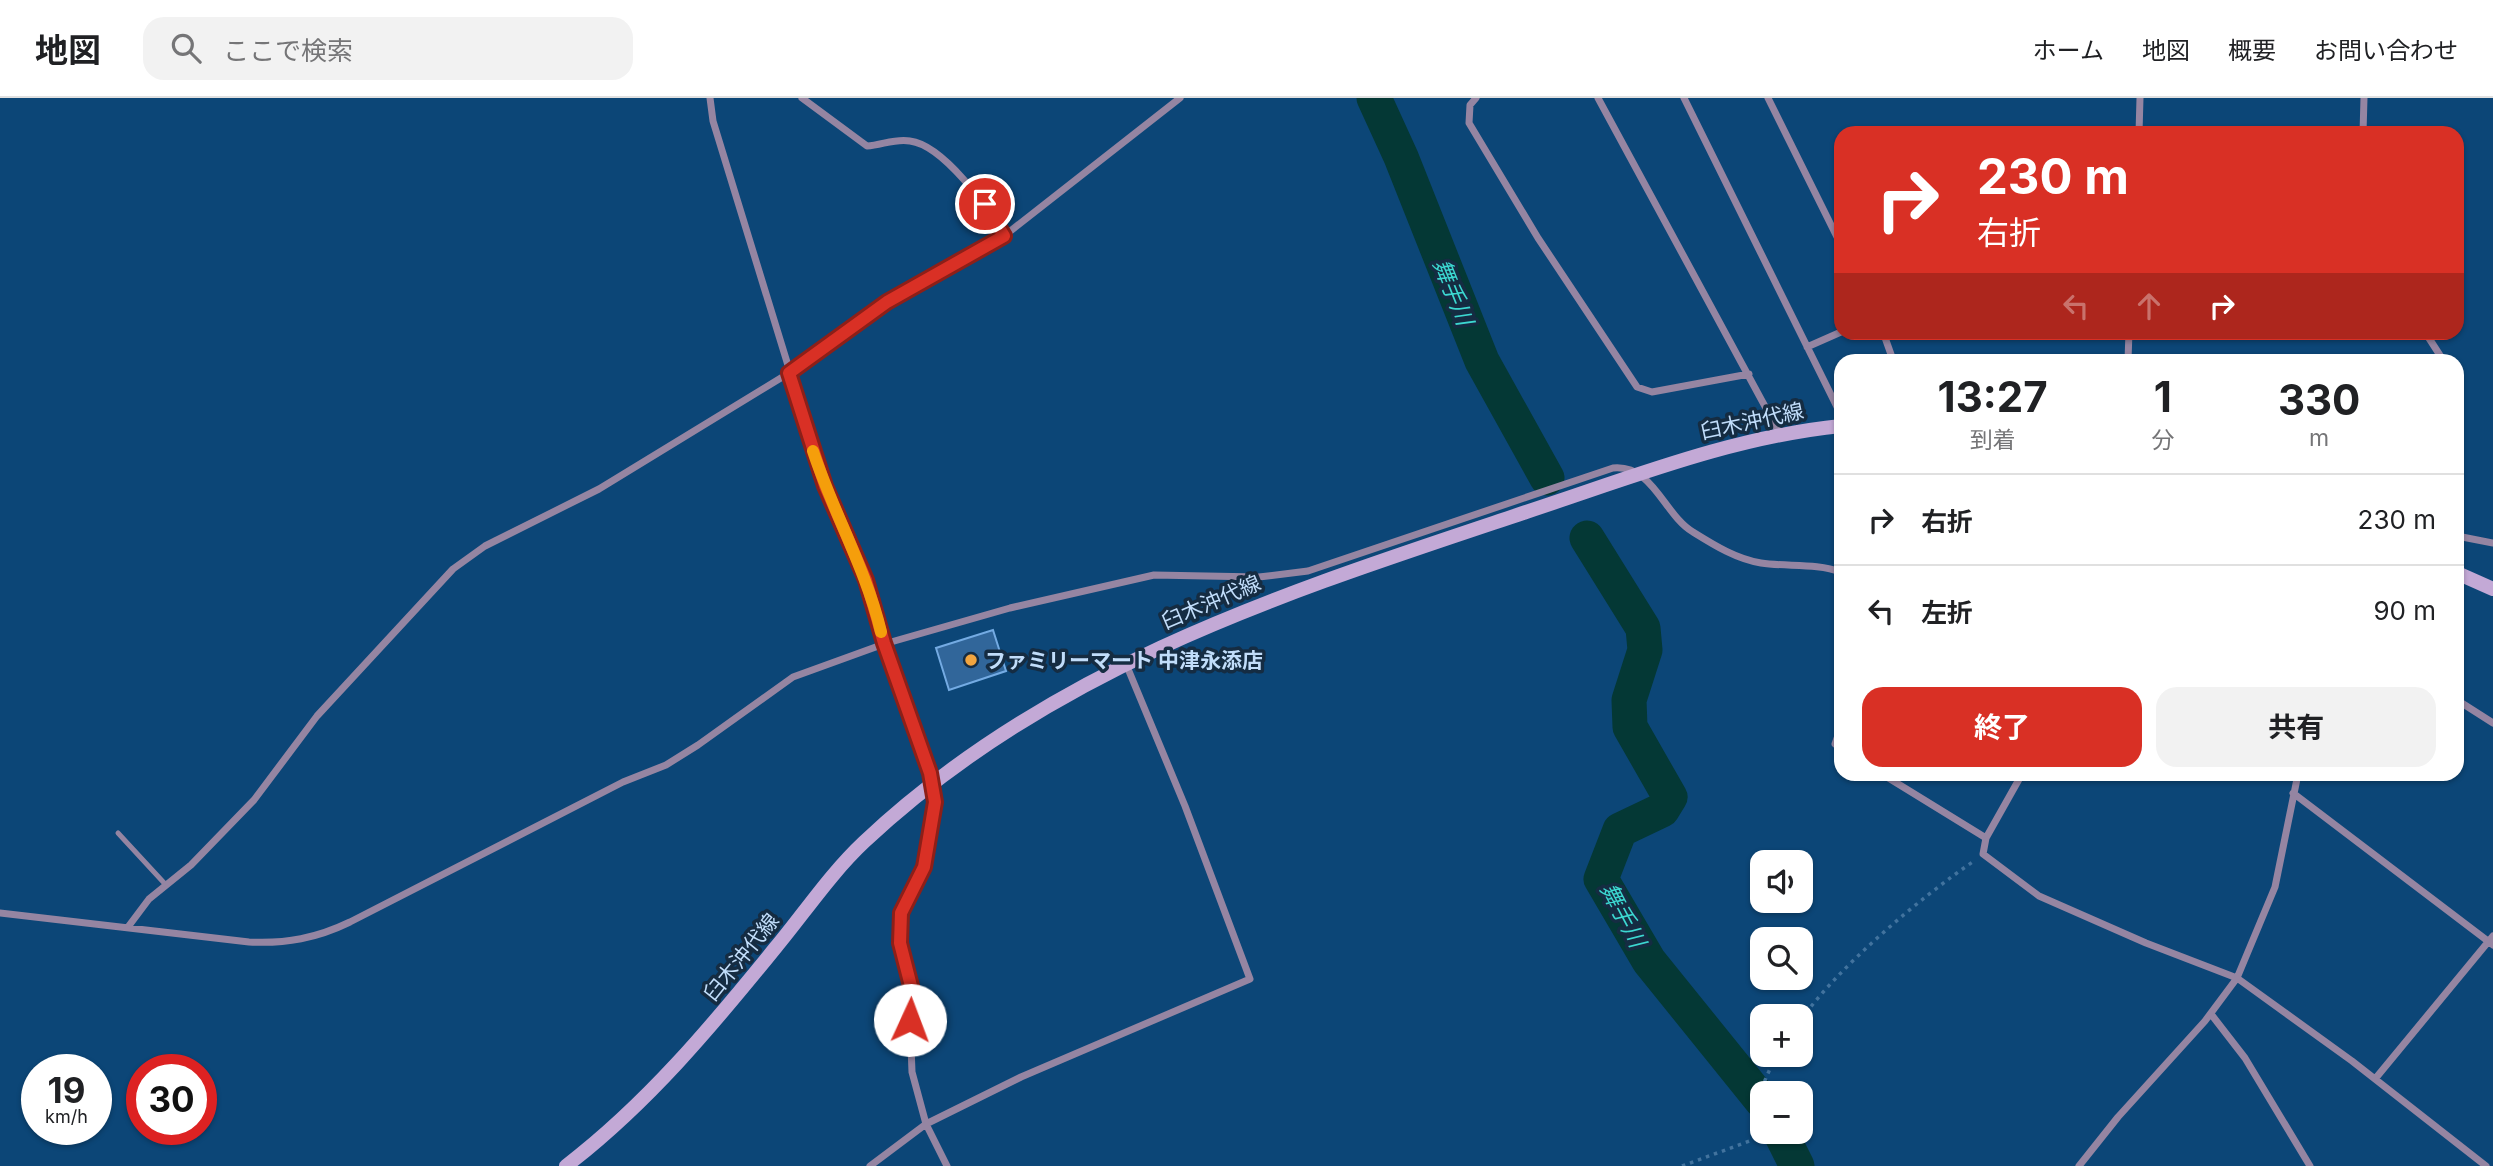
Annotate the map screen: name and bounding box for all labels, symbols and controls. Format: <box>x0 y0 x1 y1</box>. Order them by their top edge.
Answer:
search box <box>143 17 633 80</box>
icon: search <box>167 29 205 67</box>
text: 地図 <box>35 30 101 70</box>
text: ここで検索 <box>223 35 353 66</box>
text: ホーム <box>2033 36 2104 65</box>
text: 地図 <box>2142 36 2190 65</box>
text: 概要 <box>2228 36 2276 65</box>
text: お問い合わせ <box>2314 36 2458 65</box>
text: 230 m <box>1977 147 2129 206</box>
icon: right <box>1862 154 1953 245</box>
pin <box>955 174 1015 234</box>
icon: arrive <box>966 185 1004 223</box>
text: 右折 <box>1977 213 2041 252</box>
water label: 舞手川 <box>1427 255 1480 332</box>
icon: left <box>2057 287 2095 325</box>
icon: ahead <box>2130 287 2168 325</box>
icon: right <box>2203 287 2241 325</box>
text: 13:27 <box>1938 371 2048 422</box>
text: 1 <box>2154 371 2172 422</box>
text: 330 <box>2278 374 2360 425</box>
street label: 臼木沖代線 <box>1698 398 1806 444</box>
text: m <box>2309 424 2329 452</box>
text: 到着 <box>1970 426 2016 454</box>
text: 分 <box>2151 426 2174 454</box>
icon: right <box>1862 501 1900 539</box>
text: 230 m <box>2358 504 2436 535</box>
text: 右折 <box>1921 506 1973 537</box>
street label: 臼木沖代線 <box>1158 570 1264 634</box>
icon: left <box>1862 592 1900 630</box>
text: 90 m <box>2373 595 2436 626</box>
text: 左折 <box>1921 597 1973 628</box>
place label: ファミリーマート 中津永添店 <box>985 648 1263 673</box>
marker: ファミリーマート 中津永添店 <box>963 652 979 668</box>
button: 終了 <box>1862 687 2142 767</box>
button: 共有 <box>2156 687 2436 767</box>
map controls <box>1750 850 1813 1144</box>
button: sound <box>1750 850 1813 913</box>
water label: 舞手川 <box>1594 878 1653 955</box>
street label: 臼木沖代線 <box>698 908 784 1006</box>
button: search <box>1750 927 1813 990</box>
position arrow <box>873 983 947 1057</box>
button: + <box>1750 1004 1813 1067</box>
speed limit sign: 30 <box>126 1054 217 1145</box>
text: 19 <box>48 1069 85 1111</box>
button: − <box>1750 1081 1813 1144</box>
text: km/h <box>45 1106 88 1127</box>

